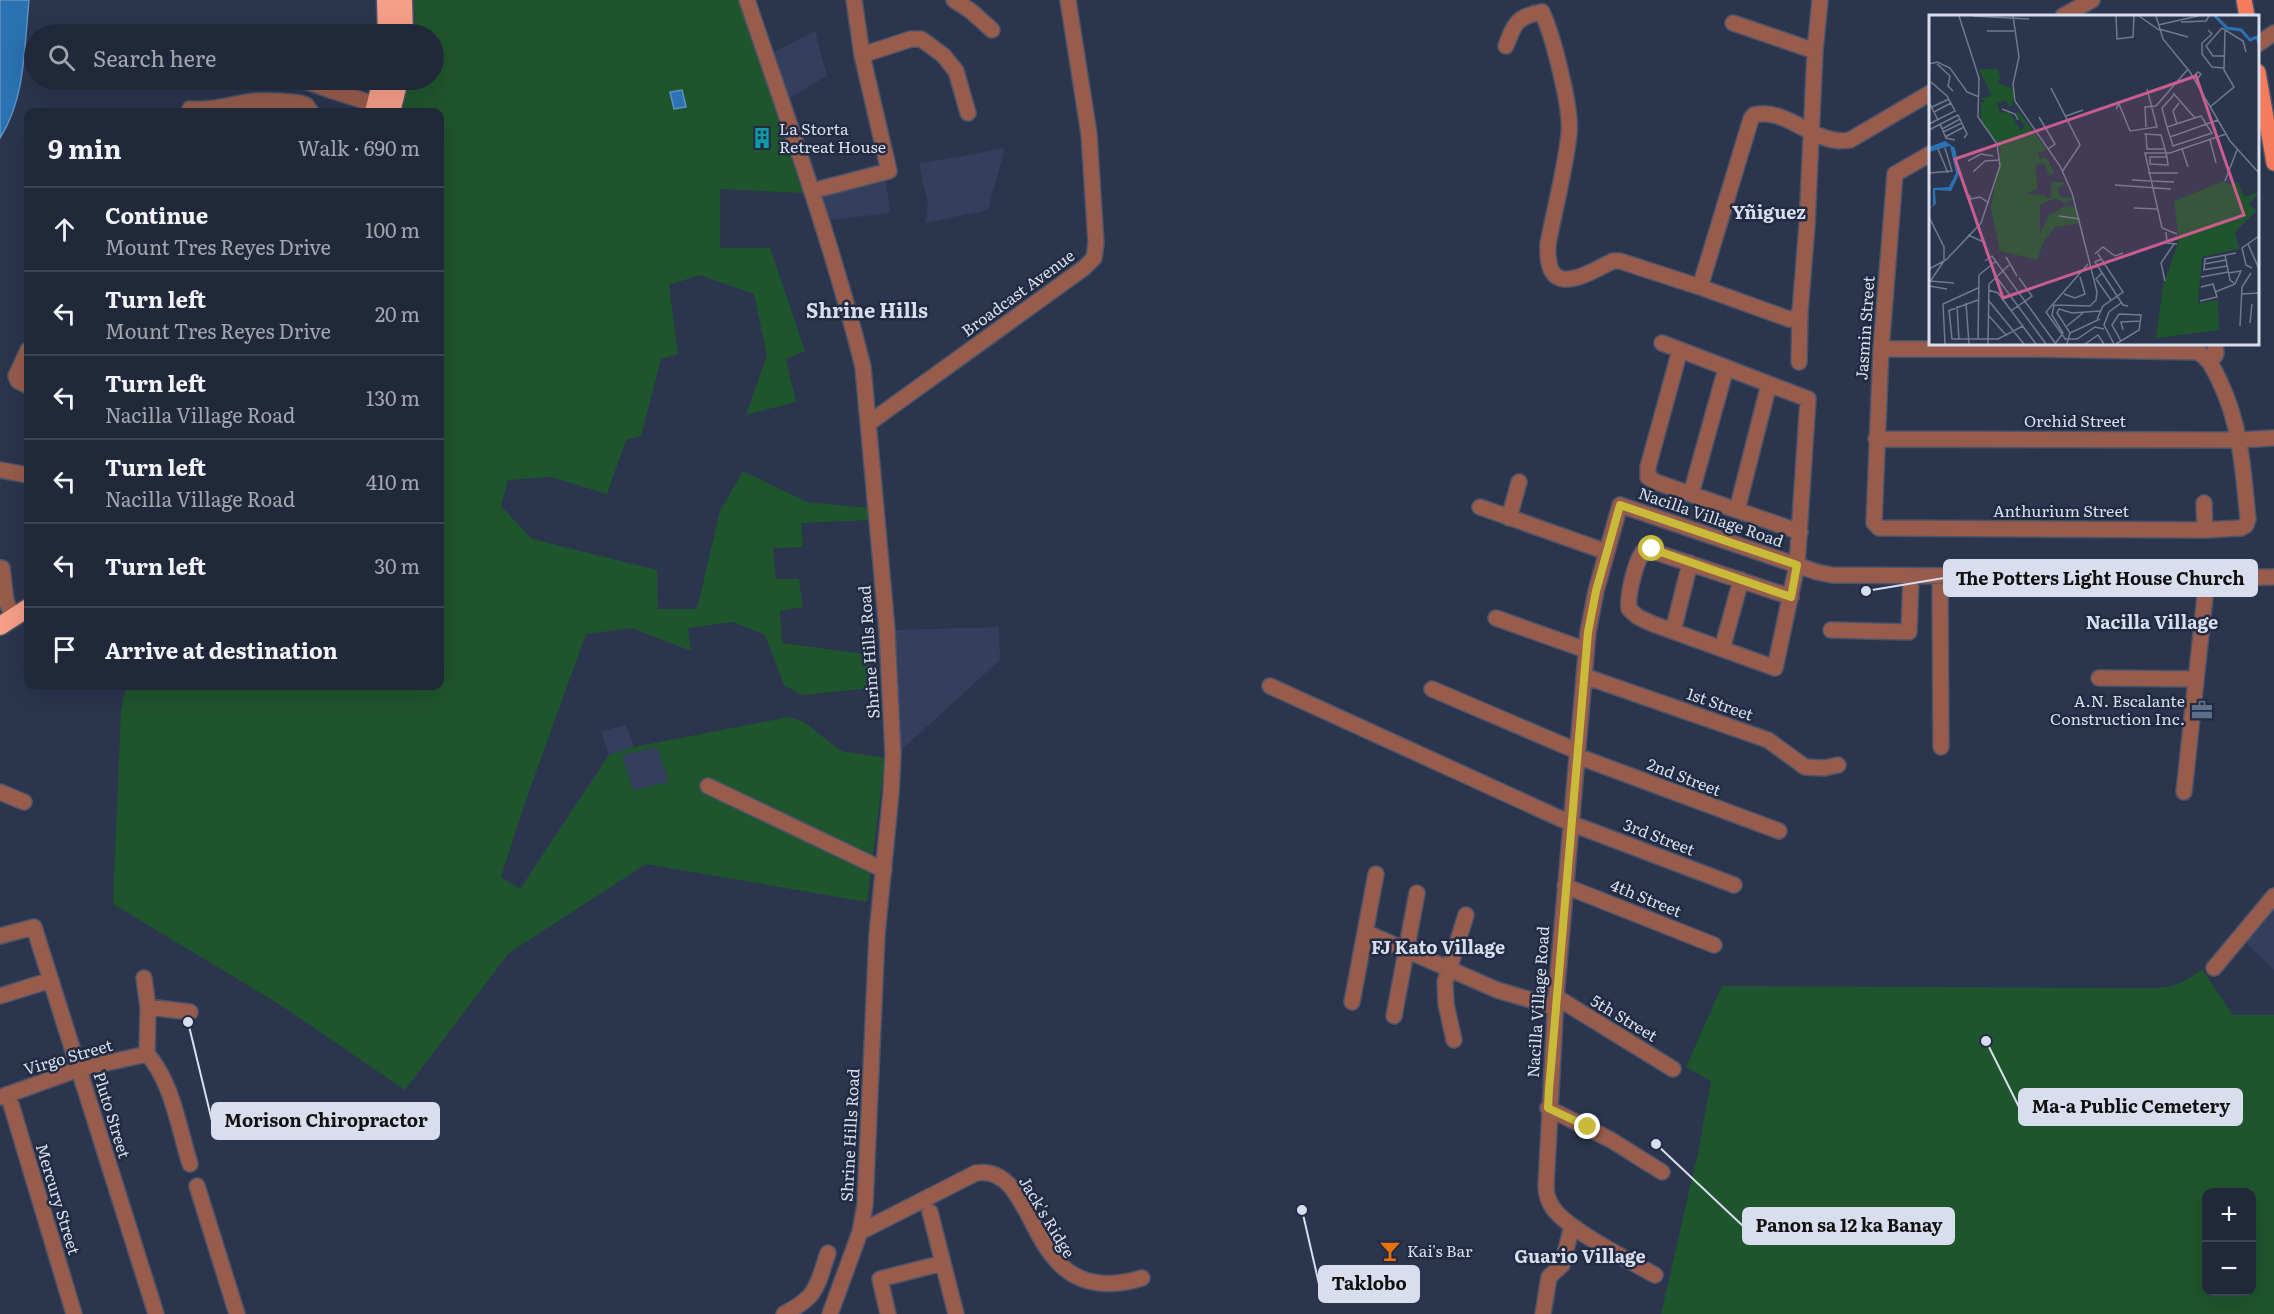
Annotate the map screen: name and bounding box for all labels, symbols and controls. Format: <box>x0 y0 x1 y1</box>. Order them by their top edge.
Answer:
inset map <box>1929 15 2259 345</box>
search box <box>24 24 444 90</box>
icon: search <box>45 41 78 74</box>
text: Search here <box>93 41 216 74</box>
place label: La Storta Retreat House <box>779 116 886 158</box>
building icon: La Storta Retreat House <box>750 126 774 150</box>
text: 9 min <box>48 128 122 167</box>
text: Walk · 690 m <box>298 132 420 162</box>
text: Continue <box>105 198 208 231</box>
district label: Yñiguez <box>1732 198 1806 225</box>
icon: ahead <box>48 213 81 246</box>
text: 100 m <box>365 214 420 244</box>
text: Mount Tres Reyes Drive <box>105 231 331 261</box>
street label: Broadcast Avenue <box>956 243 1079 342</box>
street label: Jasmin Street <box>1848 274 1880 381</box>
text: Turn left <box>105 282 206 315</box>
district label: Shrine Hills <box>806 294 928 324</box>
icon: left <box>48 297 81 330</box>
text: 20 m <box>375 298 420 328</box>
text: Mount Tres Reyes Drive <box>105 315 331 345</box>
text: Turn left <box>105 366 206 399</box>
icon: left <box>48 381 81 414</box>
text: 130 m <box>366 382 420 412</box>
text: Nacilla Village Road <box>105 399 295 429</box>
street label: Orchid Street <box>2024 408 2127 432</box>
text: Turn left <box>105 450 206 483</box>
icon: left <box>48 465 81 498</box>
text: 410 m <box>366 466 420 496</box>
street label: Nacilla Village Road <box>1635 480 1787 552</box>
text: Nacilla Village Road <box>105 483 295 513</box>
street label: Anthurium Street <box>1993 498 2129 522</box>
route start <box>1638 535 1664 561</box>
icon: left <box>48 549 81 582</box>
text: Turn left <box>105 549 206 582</box>
text: 30 m <box>374 550 420 580</box>
callout: The Potters Light House Church <box>1944 560 2257 596</box>
text: The Potters Light House Church <box>1955 564 2245 591</box>
street label: Shrine Hills Road <box>851 584 885 720</box>
district label: Nacilla Village <box>2086 608 2218 635</box>
icon: arrive <box>48 633 81 666</box>
text: Arrive at destination <box>105 633 338 666</box>
street label: 1st Street <box>1684 680 1757 726</box>
place label: A.N. Escalante Construction Inc. <box>2050 688 2185 730</box>
office icon: A.N. Escalante Construction Inc. <box>2190 698 2214 722</box>
street label: 2nd Street <box>1644 751 1725 801</box>
street label: 3rd Street <box>1620 811 1699 861</box>
street label: 4th Street <box>1607 872 1686 922</box>
street label: Nacilla Village Road <box>1520 925 1554 1079</box>
district label: FJ Kato Village <box>1371 933 1505 960</box>
street label: 5th Street <box>1587 988 1663 1047</box>
street label: Virgo Street <box>20 1032 115 1080</box>
street label: Shrine Hills Road <box>834 1067 864 1202</box>
street label: Pluto Street <box>88 1069 138 1161</box>
callout: Ma-a Public Cemetery <box>2019 1089 2242 1125</box>
text: Ma-a Public Cemetery <box>2032 1092 2230 1119</box>
callout: Morison Chiropractor <box>212 1103 439 1139</box>
text: Morison Chiropractor <box>224 1106 428 1133</box>
route end <box>1574 1113 1600 1139</box>
street label: Mercury Street <box>31 1140 87 1258</box>
street label: Jack's Ridge <box>1014 1171 1082 1262</box>
map controls <box>2202 1188 2256 1296</box>
button: + <box>2202 1188 2256 1242</box>
callout: Panon sa 12 ka Banay <box>1743 1208 1954 1244</box>
text: Panon sa 12 ka Banay <box>1756 1211 1942 1238</box>
place label: Kai's Bar <box>1407 1238 1473 1262</box>
bar icon: Kai's Bar <box>1378 1239 1402 1263</box>
district label: Guario Village <box>1514 1242 1646 1269</box>
button: − <box>2202 1242 2256 1296</box>
callout: Taklobo <box>1319 1266 1419 1302</box>
text: Taklobo <box>1331 1269 1407 1296</box>

